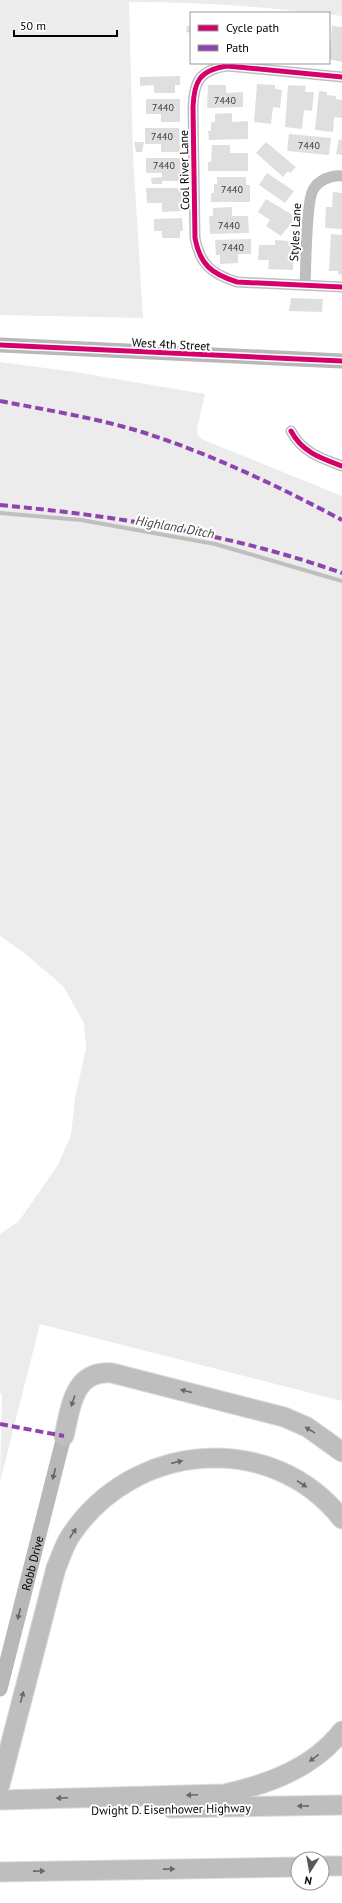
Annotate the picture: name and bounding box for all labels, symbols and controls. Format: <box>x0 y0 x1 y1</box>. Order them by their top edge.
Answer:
scale bar <box>14 12 117 38</box>
legend <box>190 12 330 64</box>
text: 50 m <box>20 18 46 33</box>
text: Cycle path <box>226 20 279 35</box>
text: Path <box>226 40 249 55</box>
house number: 7440 <box>214 94 236 107</box>
house number: 7440 <box>152 101 174 114</box>
house number: 7440 <box>151 130 173 143</box>
street label: Cool River Lane <box>176 130 192 210</box>
house number: 7440 <box>298 139 320 152</box>
house number: 7440 <box>153 159 175 172</box>
house number: 7440 <box>221 183 243 196</box>
street label: Styles Lane <box>286 202 304 262</box>
house number: 7440 <box>218 219 240 232</box>
house number: 7440 <box>222 241 244 254</box>
street label: West 4th Street <box>131 334 211 354</box>
water label: Highland Ditch <box>134 512 216 542</box>
one-way arrow <box>180 1388 192 1394</box>
one-way arrow <box>70 1396 76 1408</box>
one-way arrow <box>304 1426 316 1433</box>
one-way arrow <box>171 1458 184 1464</box>
one-way arrow <box>51 1468 57 1480</box>
one-way arrow <box>296 1480 308 1487</box>
one-way arrow <box>69 1528 77 1538</box>
street label: Robb Drive <box>18 1534 46 1592</box>
one-way arrow <box>15 1608 21 1620</box>
one-way arrow <box>20 1691 26 1704</box>
one-way arrow <box>309 1754 320 1762</box>
one-way arrow <box>185 1792 198 1798</box>
one-way arrow <box>55 1795 68 1801</box>
street label: Dwight D. Eisenhower Highway <box>91 1800 251 1818</box>
one-way arrow <box>296 1803 309 1809</box>
north arrow <box>290 1851 330 1891</box>
one-way arrow <box>163 1866 176 1872</box>
one-way arrow <box>33 1868 46 1874</box>
text: N <box>303 1873 313 1888</box>

